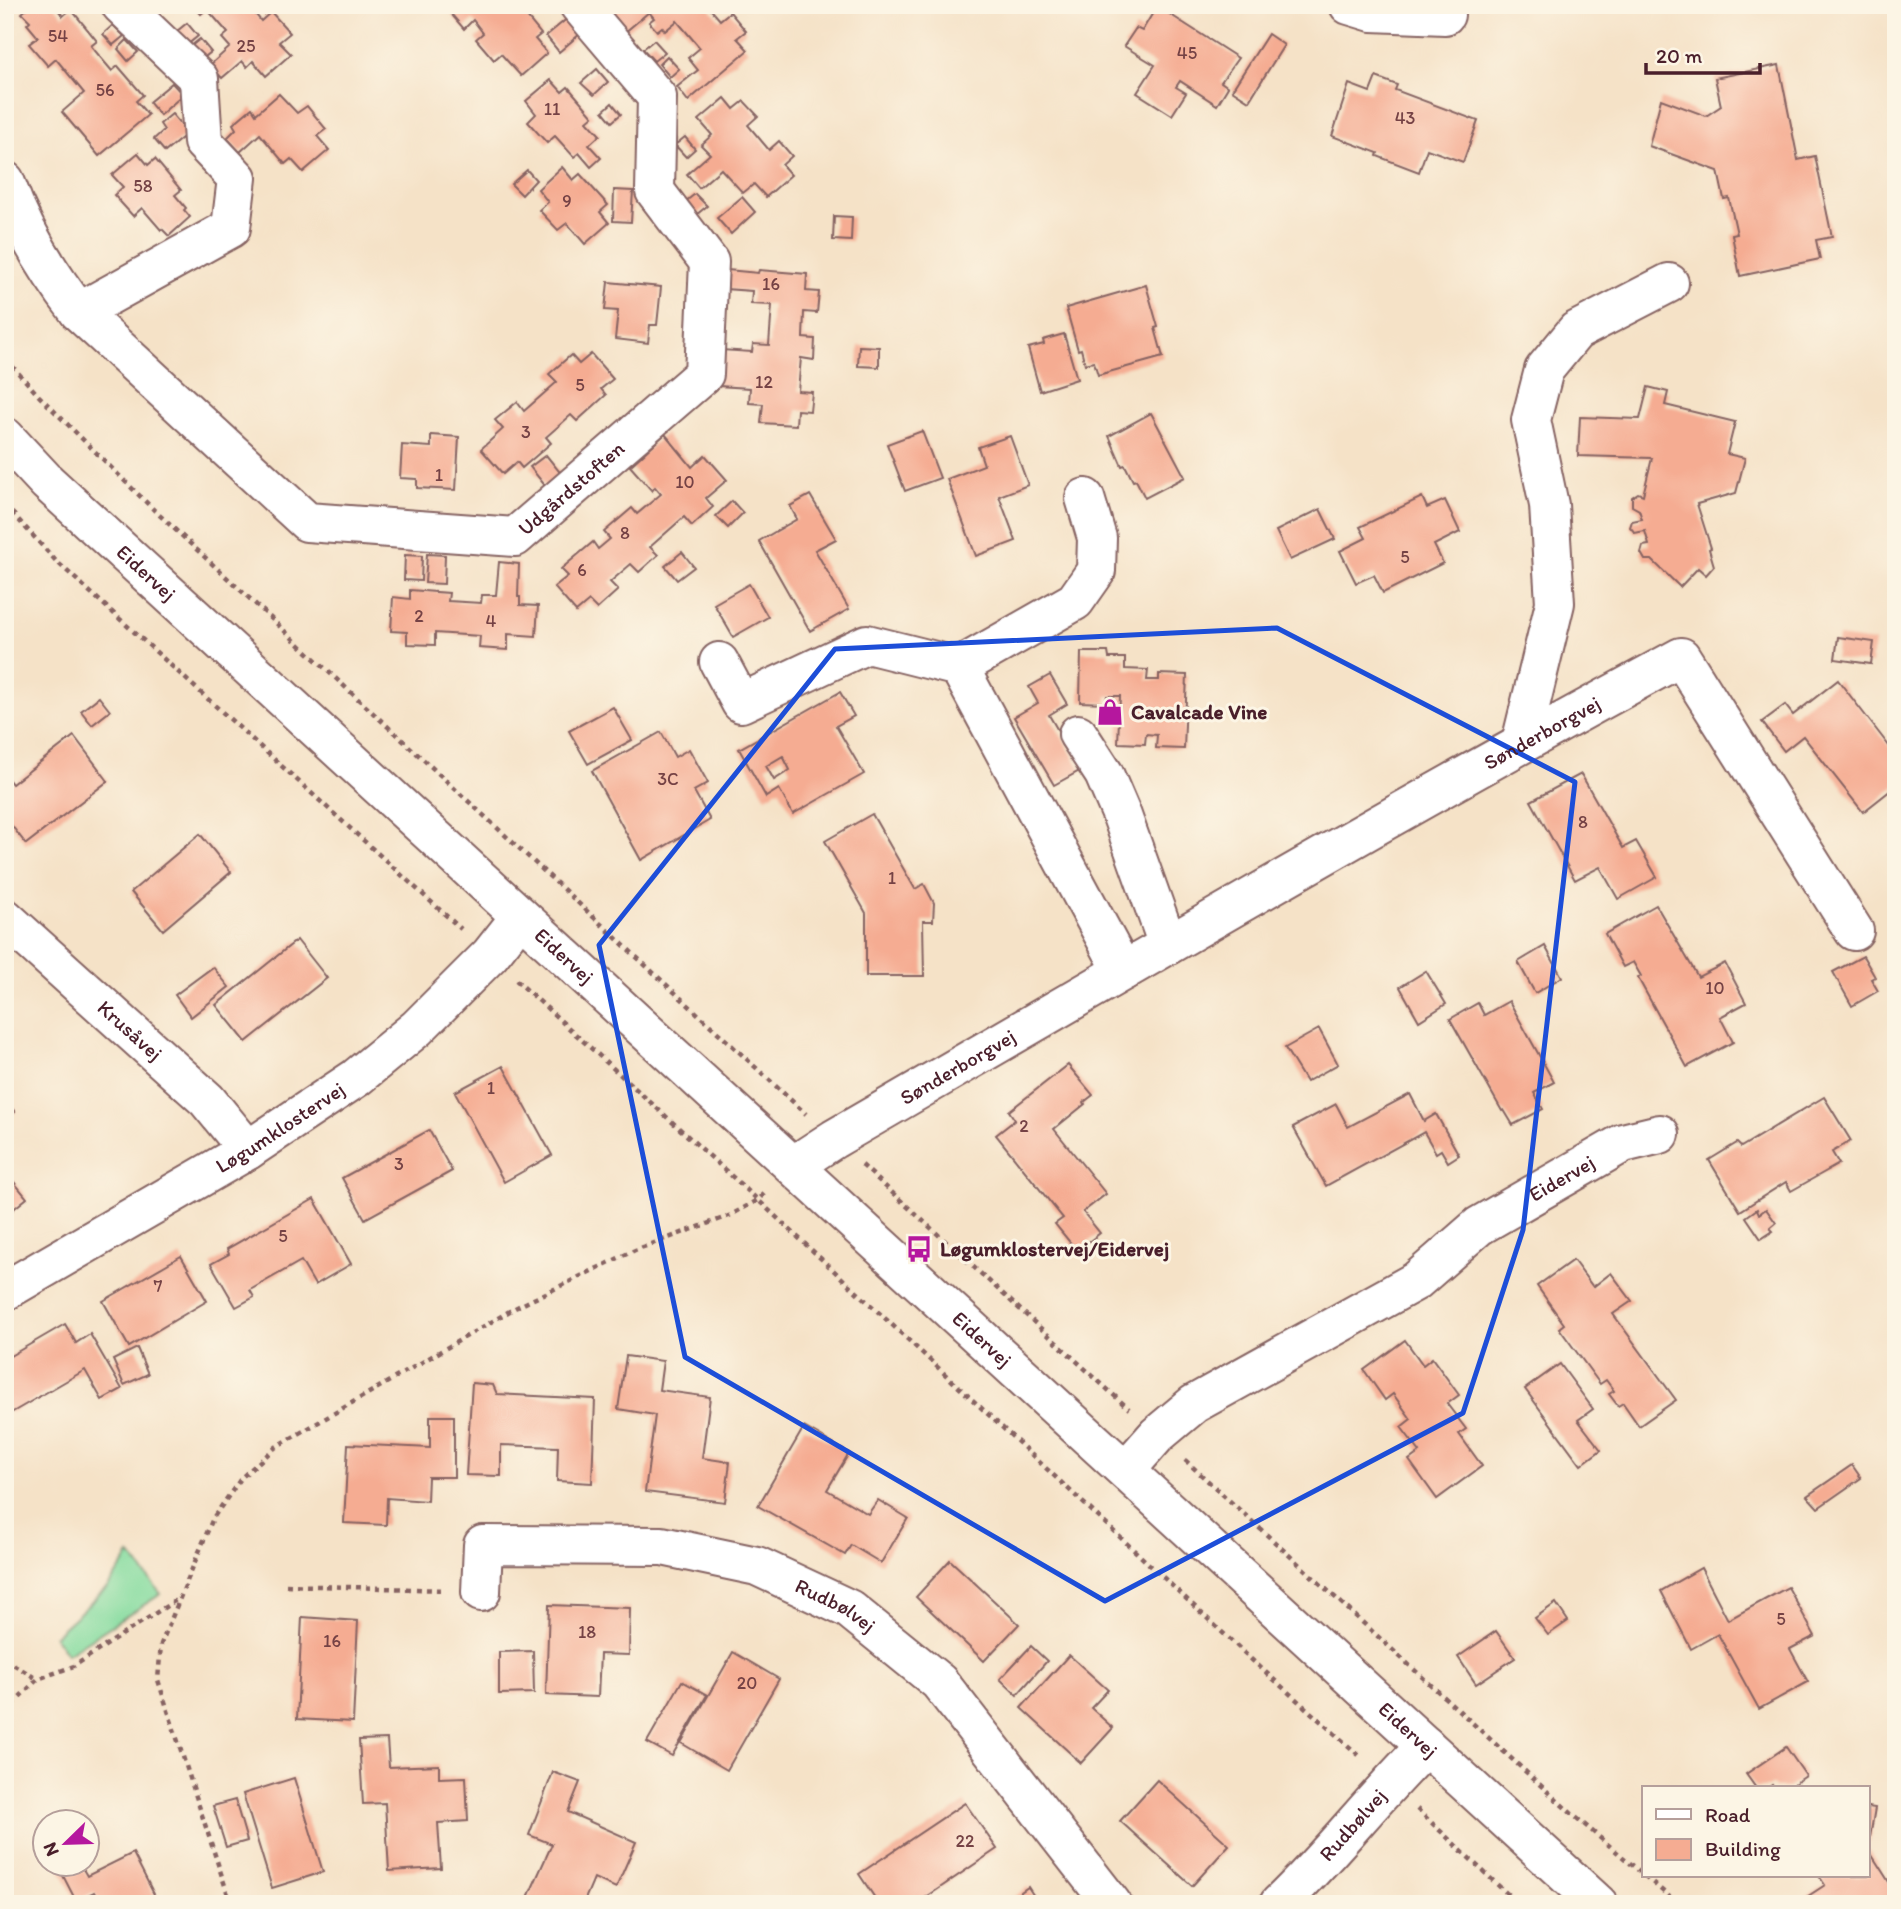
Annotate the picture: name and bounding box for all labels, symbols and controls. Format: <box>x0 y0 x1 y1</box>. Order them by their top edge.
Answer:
house number: 54 <box>48 25 68 47</box>
scale bar <box>1646 32 1759 76</box>
house number: 25 <box>237 35 255 57</box>
house number: 45 <box>1177 42 1197 64</box>
text: 20 m <box>1656 43 1703 68</box>
house number: 56 <box>96 79 114 101</box>
house number: 11 <box>544 98 560 120</box>
house number: 43 <box>1395 107 1415 129</box>
house number: 58 <box>133 175 153 197</box>
house number: 9 <box>562 190 572 212</box>
house number: 16 <box>762 273 780 295</box>
house number: 12 <box>755 371 773 393</box>
house number: 5 <box>575 374 585 396</box>
house number: 3 <box>521 421 531 443</box>
street label: Udgårdstoften <box>513 435 629 541</box>
house number: 1 <box>435 464 443 486</box>
house number: 10 <box>675 471 695 493</box>
house number: 8 <box>620 522 630 544</box>
street label: Eidervej <box>112 539 181 606</box>
house number: 5 <box>1400 546 1410 568</box>
house number: 6 <box>577 559 587 581</box>
house number: 2 <box>414 605 424 627</box>
house number: 4 <box>486 610 497 632</box>
street label: Sønderborgvej <box>1479 690 1605 775</box>
shop icon: Cavalcade Vine <box>1095 697 1125 727</box>
place label: Cavalcade Vine <box>1131 699 1267 724</box>
house number: 3C <box>657 768 679 790</box>
house number: 8 <box>1578 811 1588 833</box>
house number: 1 <box>888 867 896 889</box>
street label: Eidervej <box>530 922 599 989</box>
house number: 10 <box>1705 977 1725 999</box>
street label: Krusåvej <box>93 995 168 1066</box>
street label: Sønderborgvej <box>895 1023 1020 1110</box>
street label: Løgumklostervej <box>211 1076 349 1178</box>
house number: 1 <box>487 1077 495 1099</box>
house number: 2 <box>1019 1115 1029 1137</box>
street label: Eidervej <box>1524 1149 1599 1207</box>
house number: 3 <box>394 1153 404 1175</box>
house number: 5 <box>278 1225 288 1247</box>
bus stop icon: Løgumklostervej/Eidervej <box>904 1234 934 1264</box>
place label: Løgumklostervej/Eidervej <box>940 1236 1169 1262</box>
house number: 7 <box>154 1275 163 1297</box>
street label: Eidervej <box>947 1305 1017 1372</box>
street label: Rudbølvej <box>791 1573 881 1638</box>
house number: 5 <box>1776 1608 1786 1630</box>
house number: 18 <box>578 1621 596 1643</box>
house number: 16 <box>323 1630 341 1652</box>
house number: 20 <box>737 1672 757 1694</box>
street label: Eidervej <box>1374 1696 1443 1763</box>
street label: Rudbølvej <box>1314 1783 1391 1866</box>
legend <box>1642 1786 1870 1878</box>
text: Road <box>1705 1802 1751 1827</box>
north arrow <box>32 1808 102 1878</box>
house number: 22 <box>956 1830 975 1852</box>
text: Building <box>1705 1836 1781 1861</box>
text: N <box>38 1839 64 1860</box>

